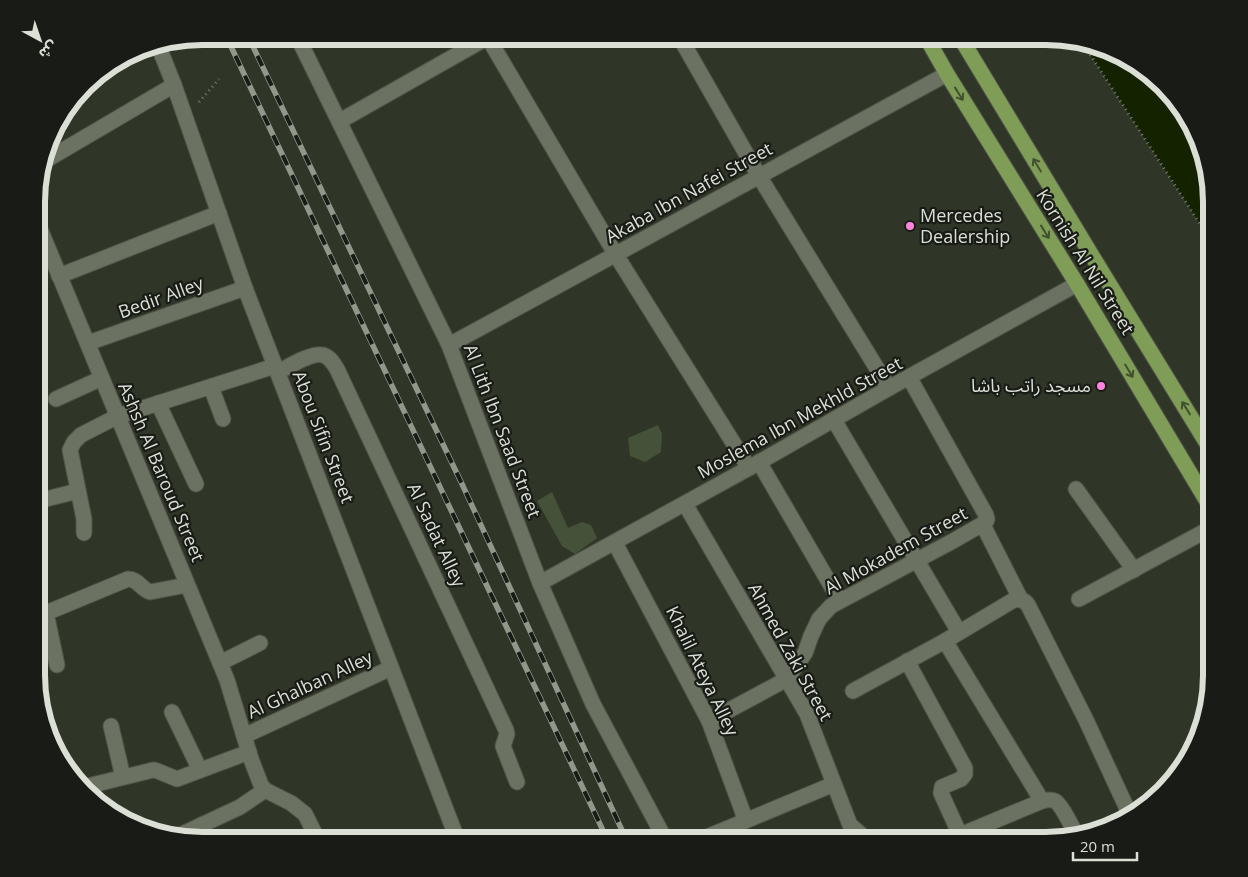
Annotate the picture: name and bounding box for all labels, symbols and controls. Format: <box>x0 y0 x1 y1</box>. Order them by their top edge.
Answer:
north arrow <box>15 15 65 65</box>
text: ش <box>35 37 62 64</box>
one-way arrow <box>954 87 964 101</box>
street label: Akaba Ibn Nafei Street <box>601 136 776 248</box>
one-way arrow <box>1032 159 1042 173</box>
street label: Kornish Al Nil Street <box>1031 184 1140 339</box>
place label: Mercedes Dealership <box>920 203 1010 248</box>
marker: Mercedes Dealership <box>904 220 916 232</box>
one-way arrow <box>1040 225 1050 239</box>
street label: Bedir Alley <box>115 270 207 324</box>
street label: Al Lith Ibn Saad Street <box>459 340 547 521</box>
street label: Moslema Ibn Mekhld Street <box>693 351 906 484</box>
one-way arrow <box>1125 363 1135 377</box>
street label: Abou Sifin Street <box>288 367 360 506</box>
place label: مسجد راتب باشا <box>971 373 1091 397</box>
street label: Ashsh Al Baroud Street <box>113 378 211 565</box>
marker: مسجد راتب باشا <box>1095 380 1107 392</box>
one-way arrow <box>1180 402 1190 416</box>
street label: Al Sadat Alley <box>402 479 472 591</box>
street label: Al Mokadem Street <box>820 501 971 599</box>
street label: Ahmed Zaki Street <box>743 578 839 725</box>
street label: Khalil Ateya Alley <box>661 602 745 740</box>
street label: Al Ghalban Alley <box>243 644 377 724</box>
scale bar <box>1073 830 1137 862</box>
text: 20 m <box>1080 836 1115 856</box>

